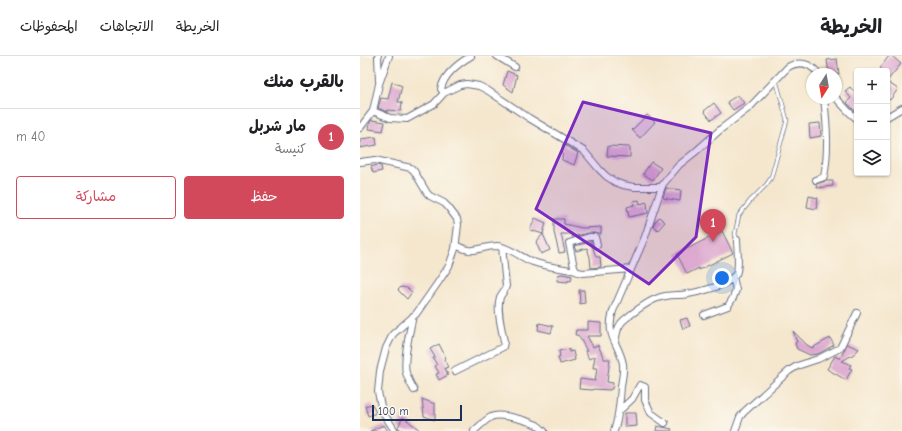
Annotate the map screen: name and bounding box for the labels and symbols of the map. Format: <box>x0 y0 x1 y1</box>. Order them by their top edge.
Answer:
north arrow <box>806 68 842 104</box>
pin: 1 <box>700 209 726 242</box>
your location <box>712 268 732 288</box>
scale bar <box>372 403 462 422</box>

